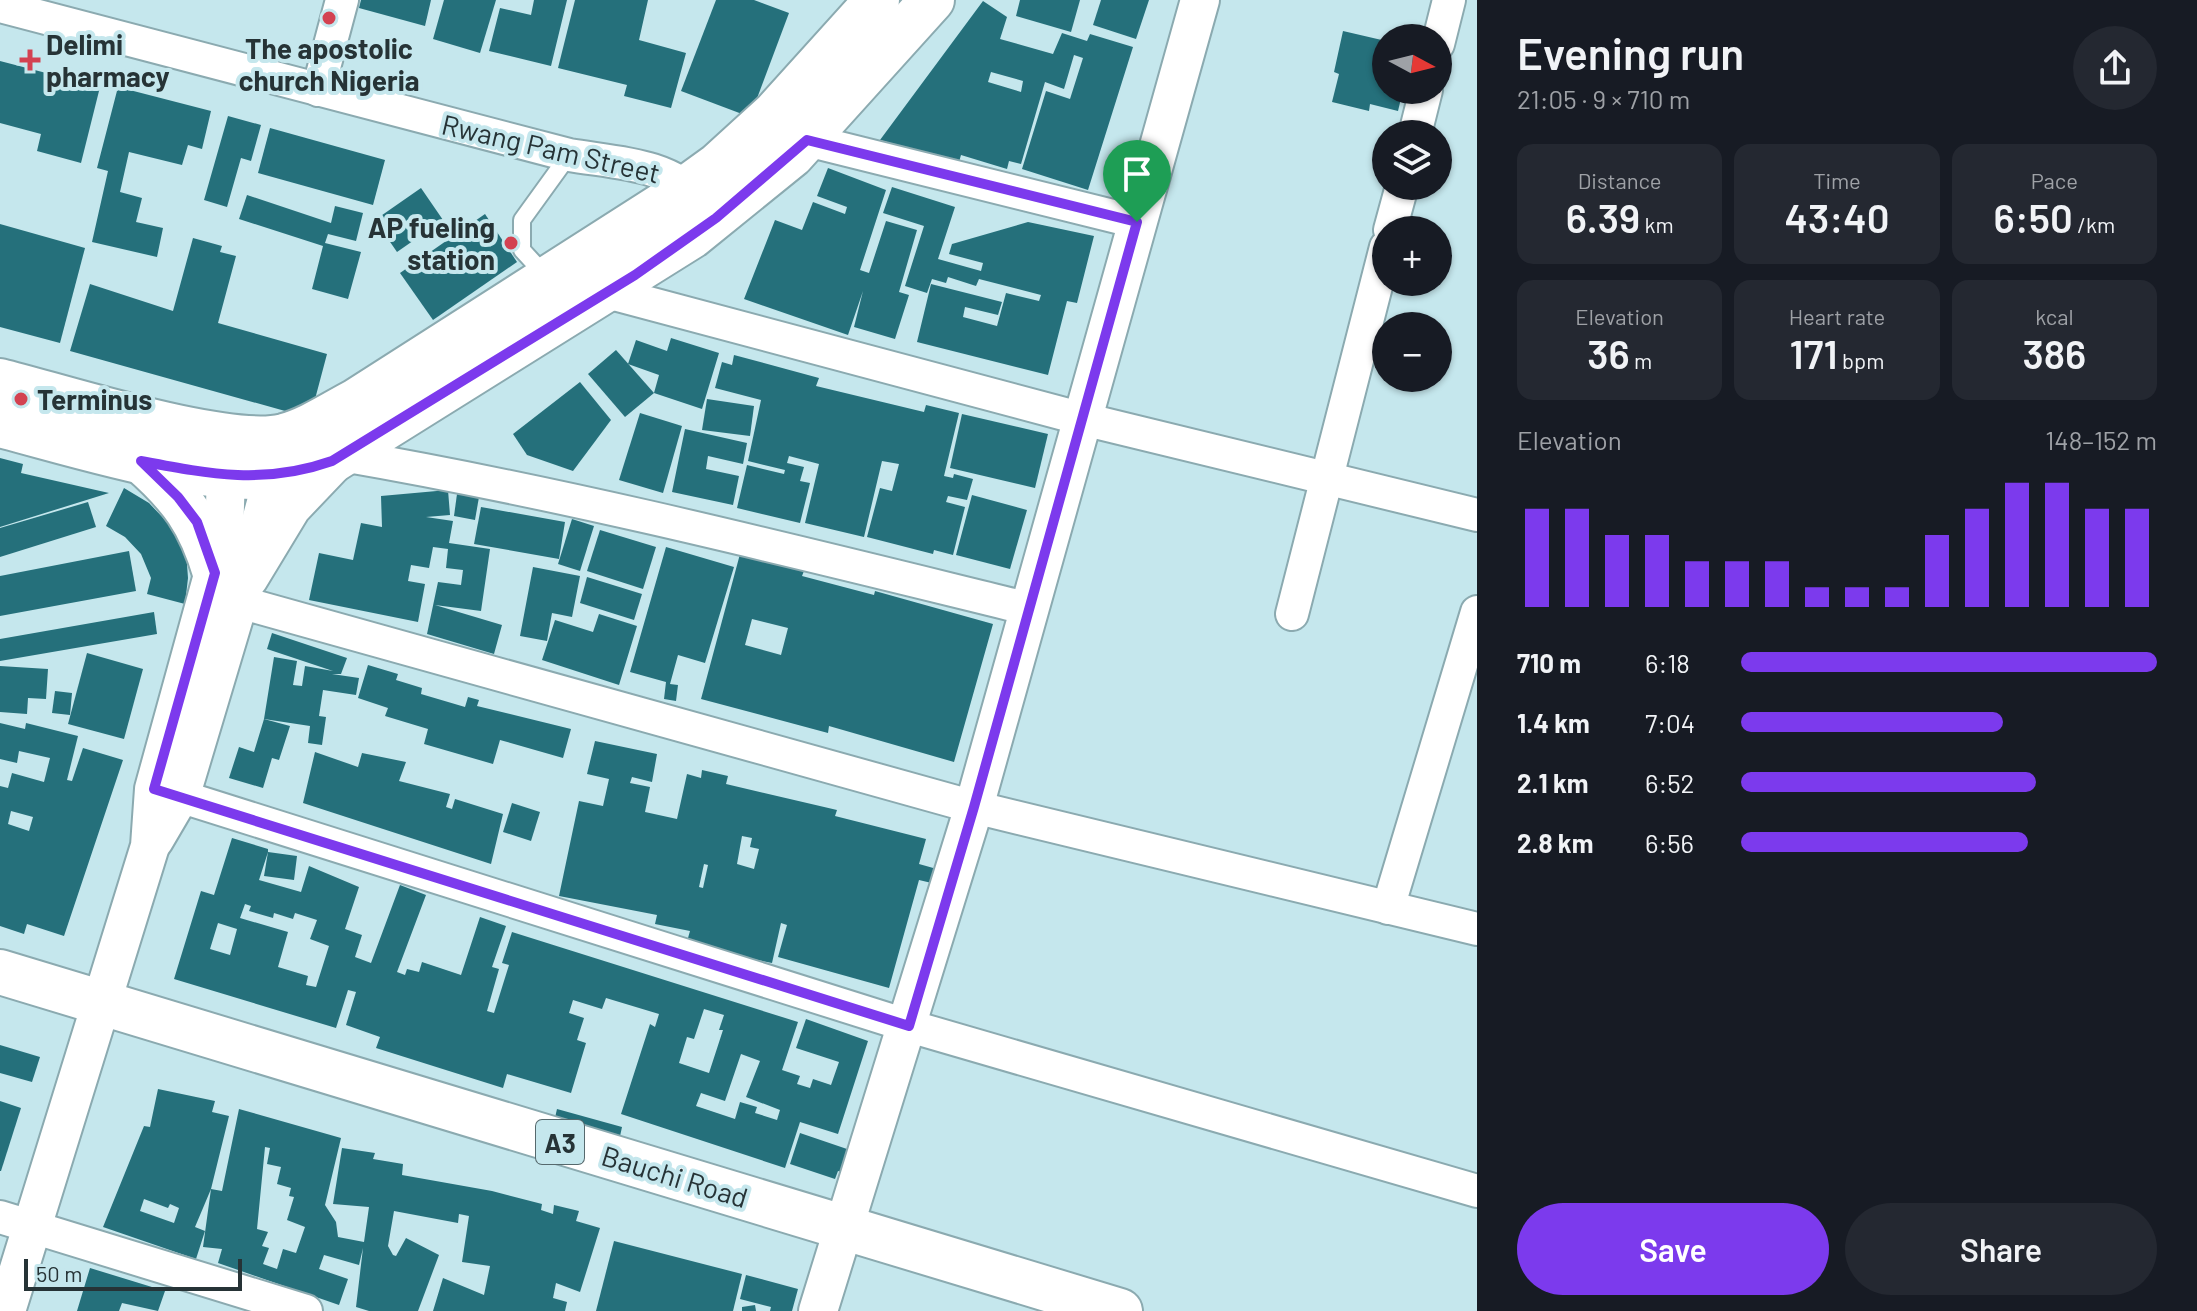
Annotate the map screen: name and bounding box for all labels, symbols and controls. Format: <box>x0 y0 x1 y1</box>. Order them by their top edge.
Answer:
marker: The apostolic church Nigeria <box>320 9 338 27</box>
north arrow <box>1372 24 1452 104</box>
map controls <box>1372 24 1452 392</box>
text: Evening run <box>1517 26 1744 79</box>
button: share <box>2073 26 2157 110</box>
place label: Delimi pharmacy <box>46 27 170 93</box>
place label: The apostolic church Nigeria <box>238 31 420 97</box>
marker: Delimi pharmacy <box>21 51 39 69</box>
text: 21:05 · 9 × 710 m <box>1517 83 1690 114</box>
street label: Rwang Pam Street <box>439 106 663 190</box>
button: layers <box>1372 120 1452 200</box>
pin <box>1103 140 1171 222</box>
icon: arrive <box>1115 152 1159 196</box>
text: Distance <box>1578 167 1662 193</box>
text: Time <box>1813 167 1861 193</box>
text: Pace <box>2031 167 2078 193</box>
text: 6.39 <box>1566 193 1640 241</box>
text: 43:40 <box>1785 193 1889 241</box>
text: 6:50 <box>1993 193 2073 241</box>
place label: AP fueling station <box>368 210 495 276</box>
text: km <box>1640 211 1674 237</box>
text: /km <box>2073 211 2115 237</box>
button: + <box>1372 216 1452 296</box>
marker: AP fueling station <box>502 234 520 252</box>
text: Elevation <box>1575 303 1664 329</box>
text: Heart rate <box>1789 303 1885 329</box>
text: kcal <box>2035 303 2074 329</box>
button: − <box>1372 312 1452 392</box>
text: 36 <box>1587 329 1630 377</box>
text: 171 <box>1790 329 1838 377</box>
text: 386 <box>2022 329 2086 377</box>
text: m <box>1630 347 1652 373</box>
text: bpm <box>1838 347 1884 373</box>
place label: Terminus <box>37 382 152 416</box>
marker: Terminus <box>12 390 30 408</box>
text: Elevation <box>1517 424 1622 455</box>
text: 148–152 m <box>2045 424 2157 455</box>
text: 710 m <box>1517 647 1581 678</box>
text: 6:18 <box>1645 647 1690 678</box>
text: 1.4 km <box>1517 707 1590 738</box>
text: 7:04 <box>1645 707 1695 738</box>
text: 2.1 km <box>1517 767 1589 798</box>
text: 6:52 <box>1645 767 1695 798</box>
text: 2.8 km <box>1517 827 1593 858</box>
text: 6:56 <box>1645 827 1694 858</box>
road number: A3 <box>536 1120 584 1164</box>
street label: Bauchi Road <box>598 1138 752 1214</box>
button: Save <box>1517 1203 1829 1295</box>
button: Share <box>1845 1203 2157 1295</box>
scale bar <box>24 1255 242 1291</box>
text: 50 m <box>36 1260 82 1286</box>

